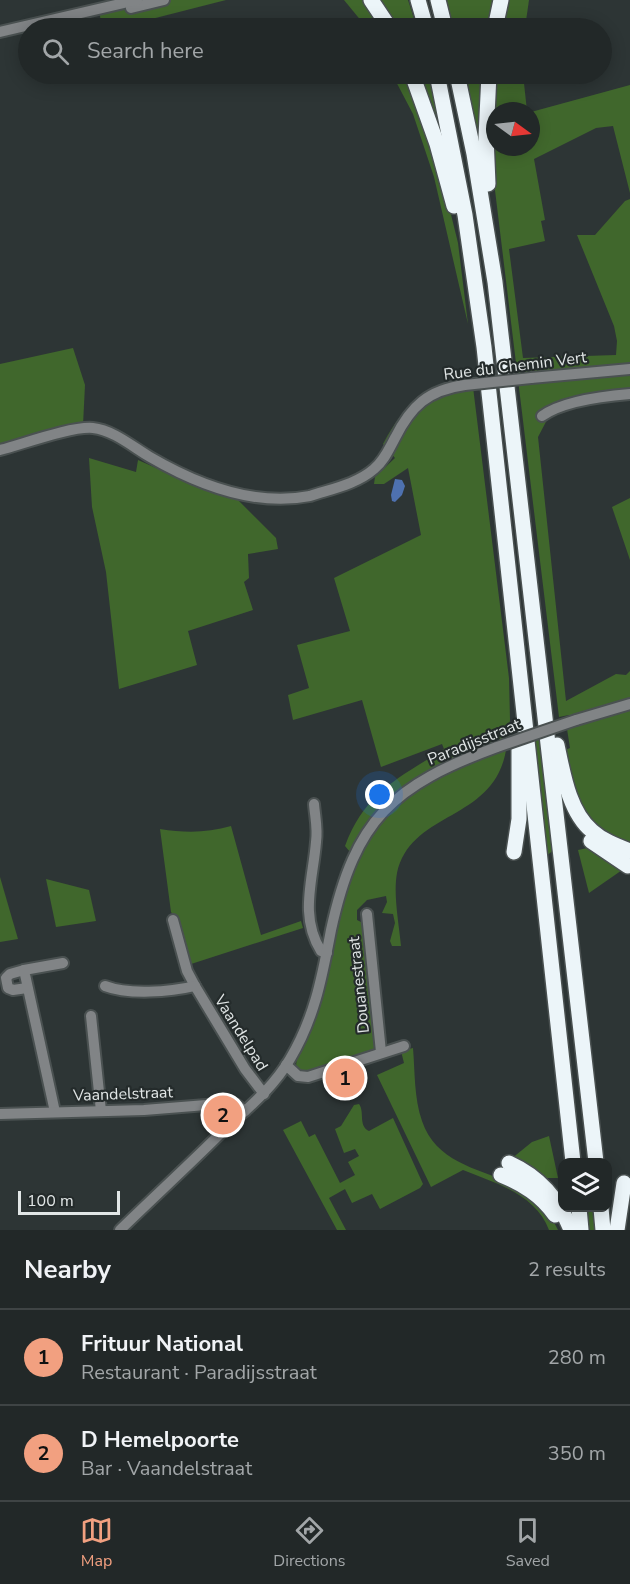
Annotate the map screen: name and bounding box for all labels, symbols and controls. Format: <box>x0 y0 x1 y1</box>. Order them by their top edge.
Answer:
search box <box>18 18 612 84</box>
icon: search <box>39 35 72 68</box>
text: Search here <box>87 36 204 66</box>
north arrow <box>486 102 540 156</box>
street label: Rue du Chemin Vert <box>442 346 588 386</box>
street label: Paradijsstraat <box>424 713 524 771</box>
your location <box>365 780 394 809</box>
street label: Douanestraat <box>343 935 375 1035</box>
street label: Vaandelpad <box>208 990 273 1075</box>
pin: 1 <box>326 1056 364 1100</box>
street label: Vaandelstraat <box>72 1081 174 1107</box>
pin: 2 <box>204 1092 242 1138</box>
map controls <box>558 1158 612 1212</box>
button: layers <box>558 1158 612 1212</box>
scale bar <box>18 1188 120 1216</box>
text: 100 m <box>27 1190 74 1212</box>
text: Nearby <box>24 1252 111 1287</box>
text: 2 results <box>528 1256 606 1283</box>
text: Frituur National <box>81 1329 243 1359</box>
text: 1 <box>38 1344 50 1371</box>
text: 280 m <box>548 1344 606 1371</box>
text: Restaurant · Paradijsstraat <box>81 1359 317 1386</box>
text: D Hemelpoorte <box>81 1425 239 1455</box>
text: 2 <box>38 1440 50 1467</box>
text: 350 m <box>548 1440 606 1467</box>
text: Bar · Vaandelstraat <box>81 1455 252 1482</box>
tab: Map <box>80 1514 113 1572</box>
tab: Directions <box>273 1514 345 1572</box>
tab: Saved <box>506 1514 550 1572</box>

